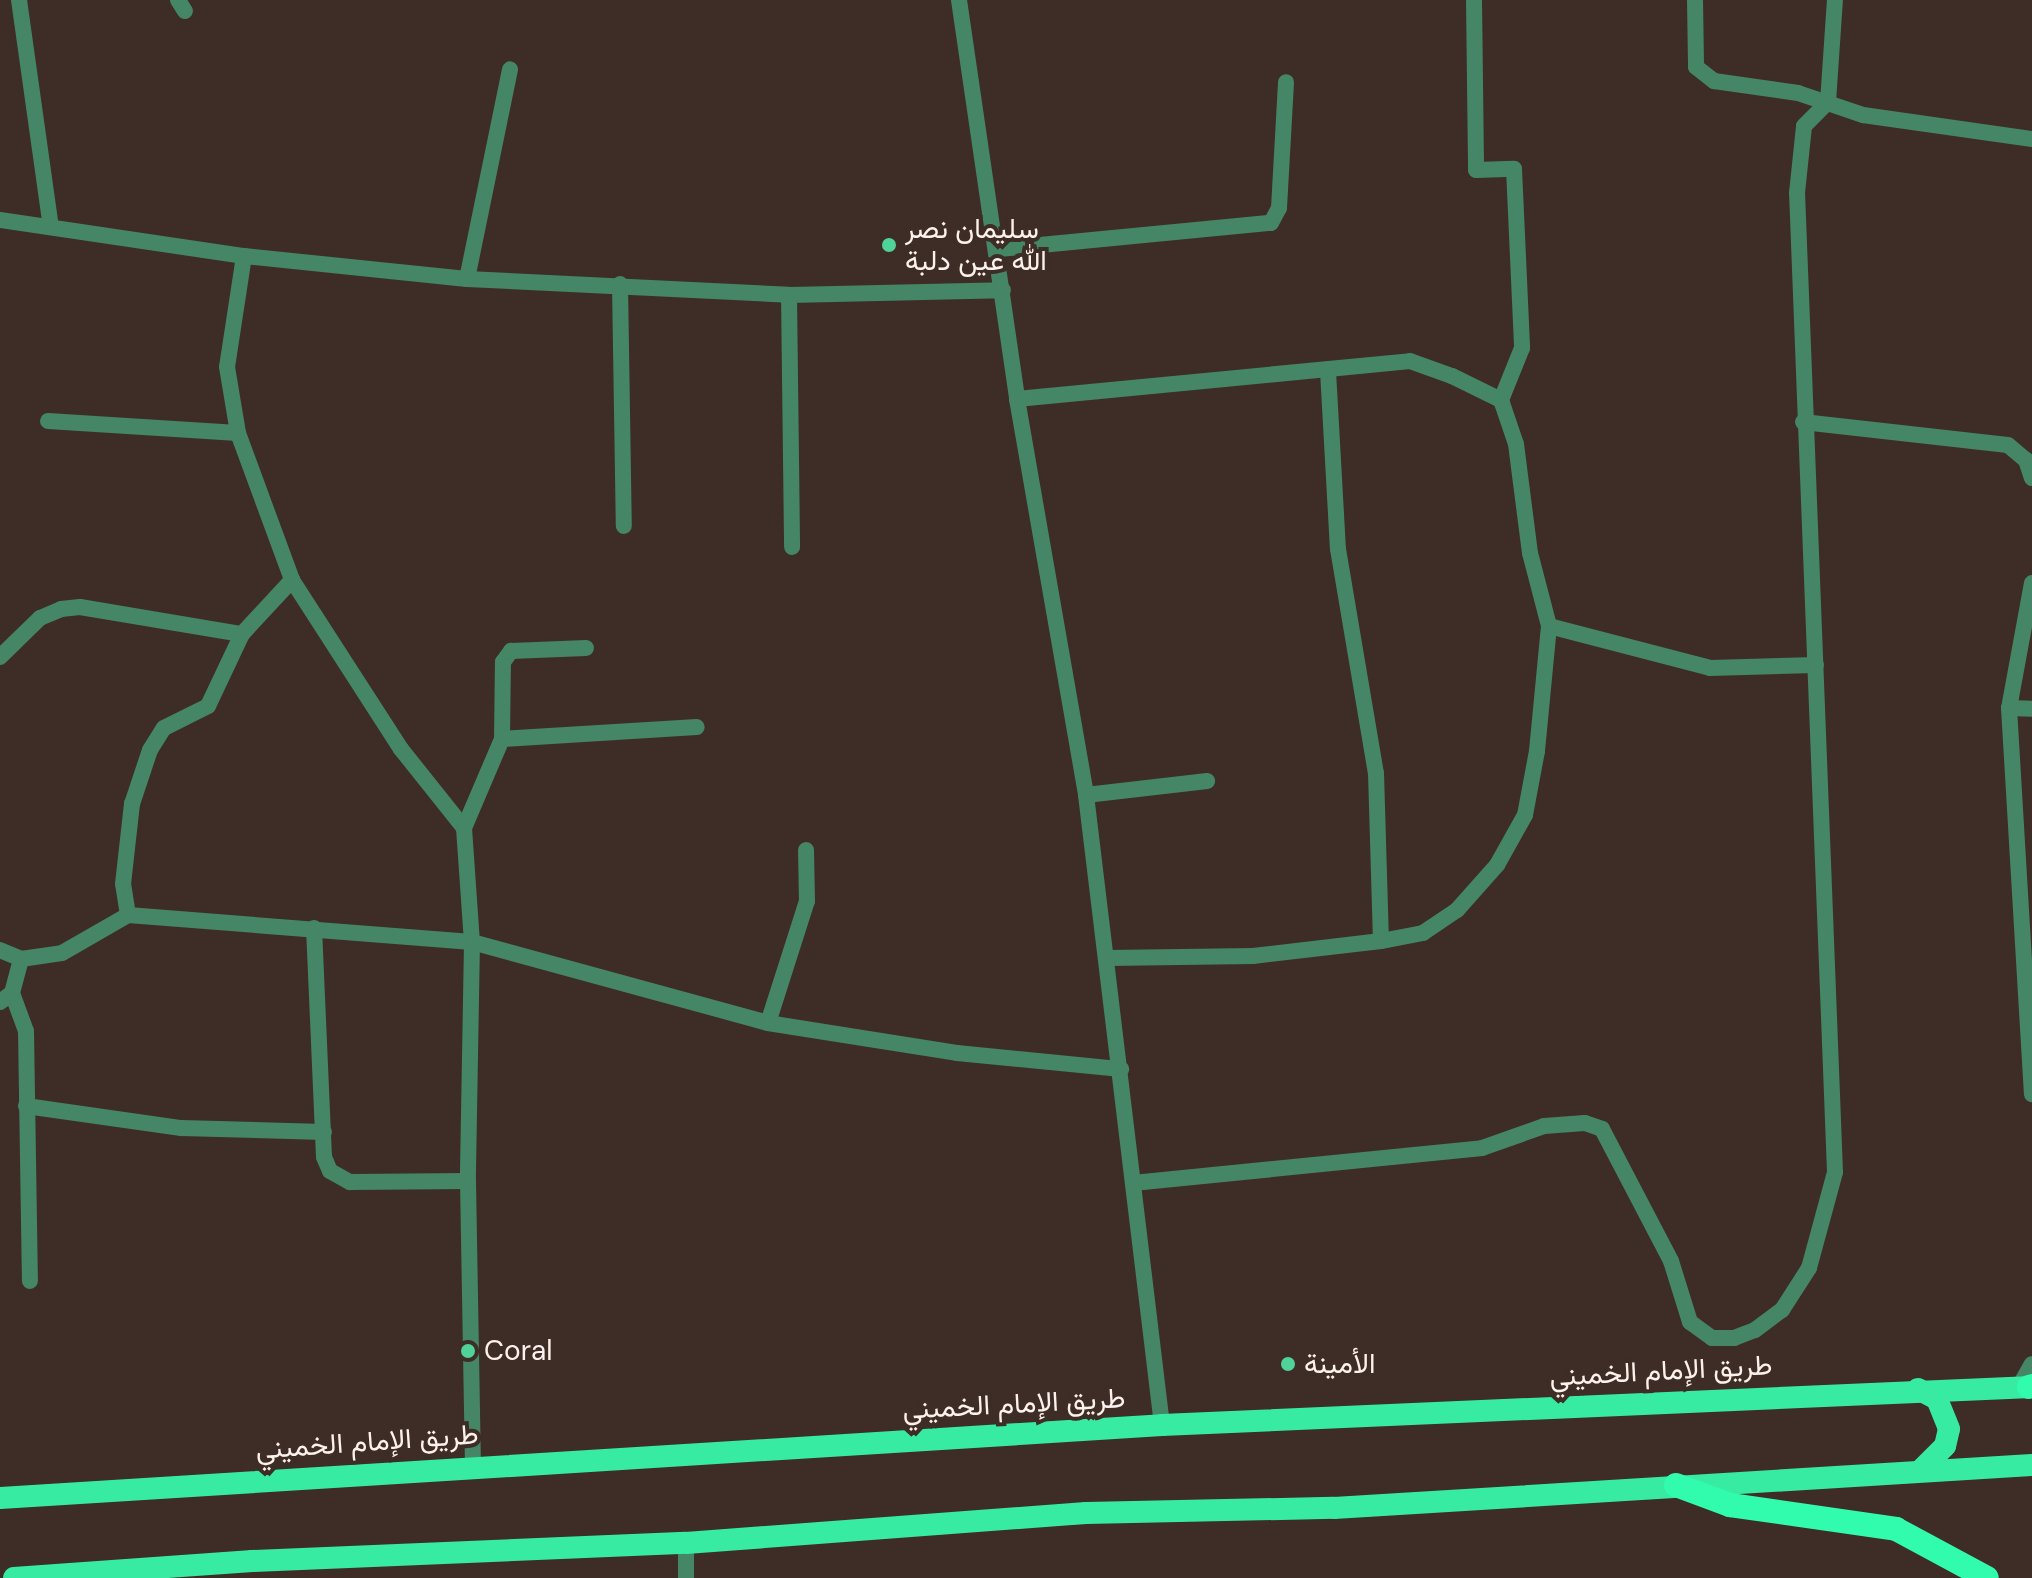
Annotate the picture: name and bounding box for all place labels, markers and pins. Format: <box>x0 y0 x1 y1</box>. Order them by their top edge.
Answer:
place label: سليمان نصر الله عين دلبة <box>905 212 1047 278</box>
marker: سليمان نصر الله عين دلبة <box>880 236 898 254</box>
place label: Coral <box>484 1334 553 1368</box>
marker: Coral <box>459 1342 477 1360</box>
place label: الأمينة <box>1304 1347 1375 1381</box>
marker: الأمينة <box>1279 1355 1297 1373</box>

